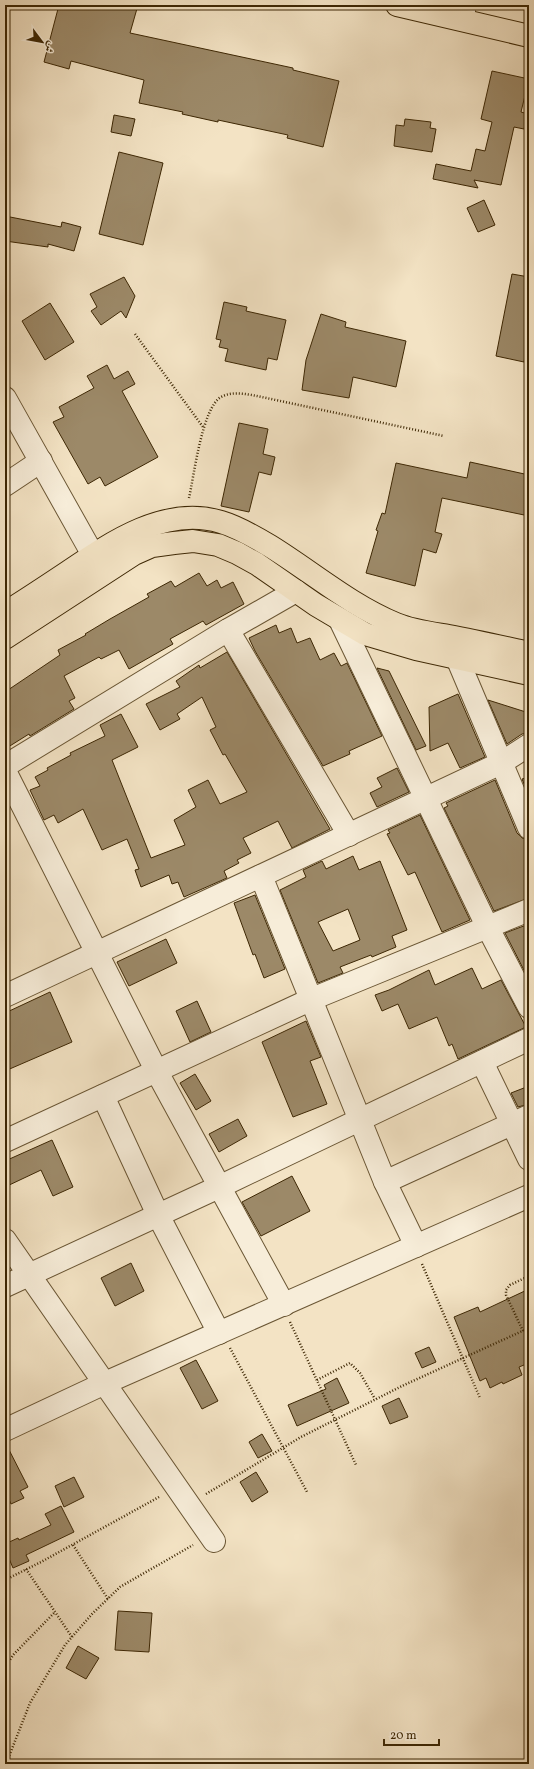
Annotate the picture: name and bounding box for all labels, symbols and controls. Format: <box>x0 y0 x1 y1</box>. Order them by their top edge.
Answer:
north arrow <box>22 22 62 62</box>
text: ش <box>40 38 58 55</box>
scale bar <box>384 1721 439 1747</box>
text: 20 m <box>390 1728 417 1744</box>

